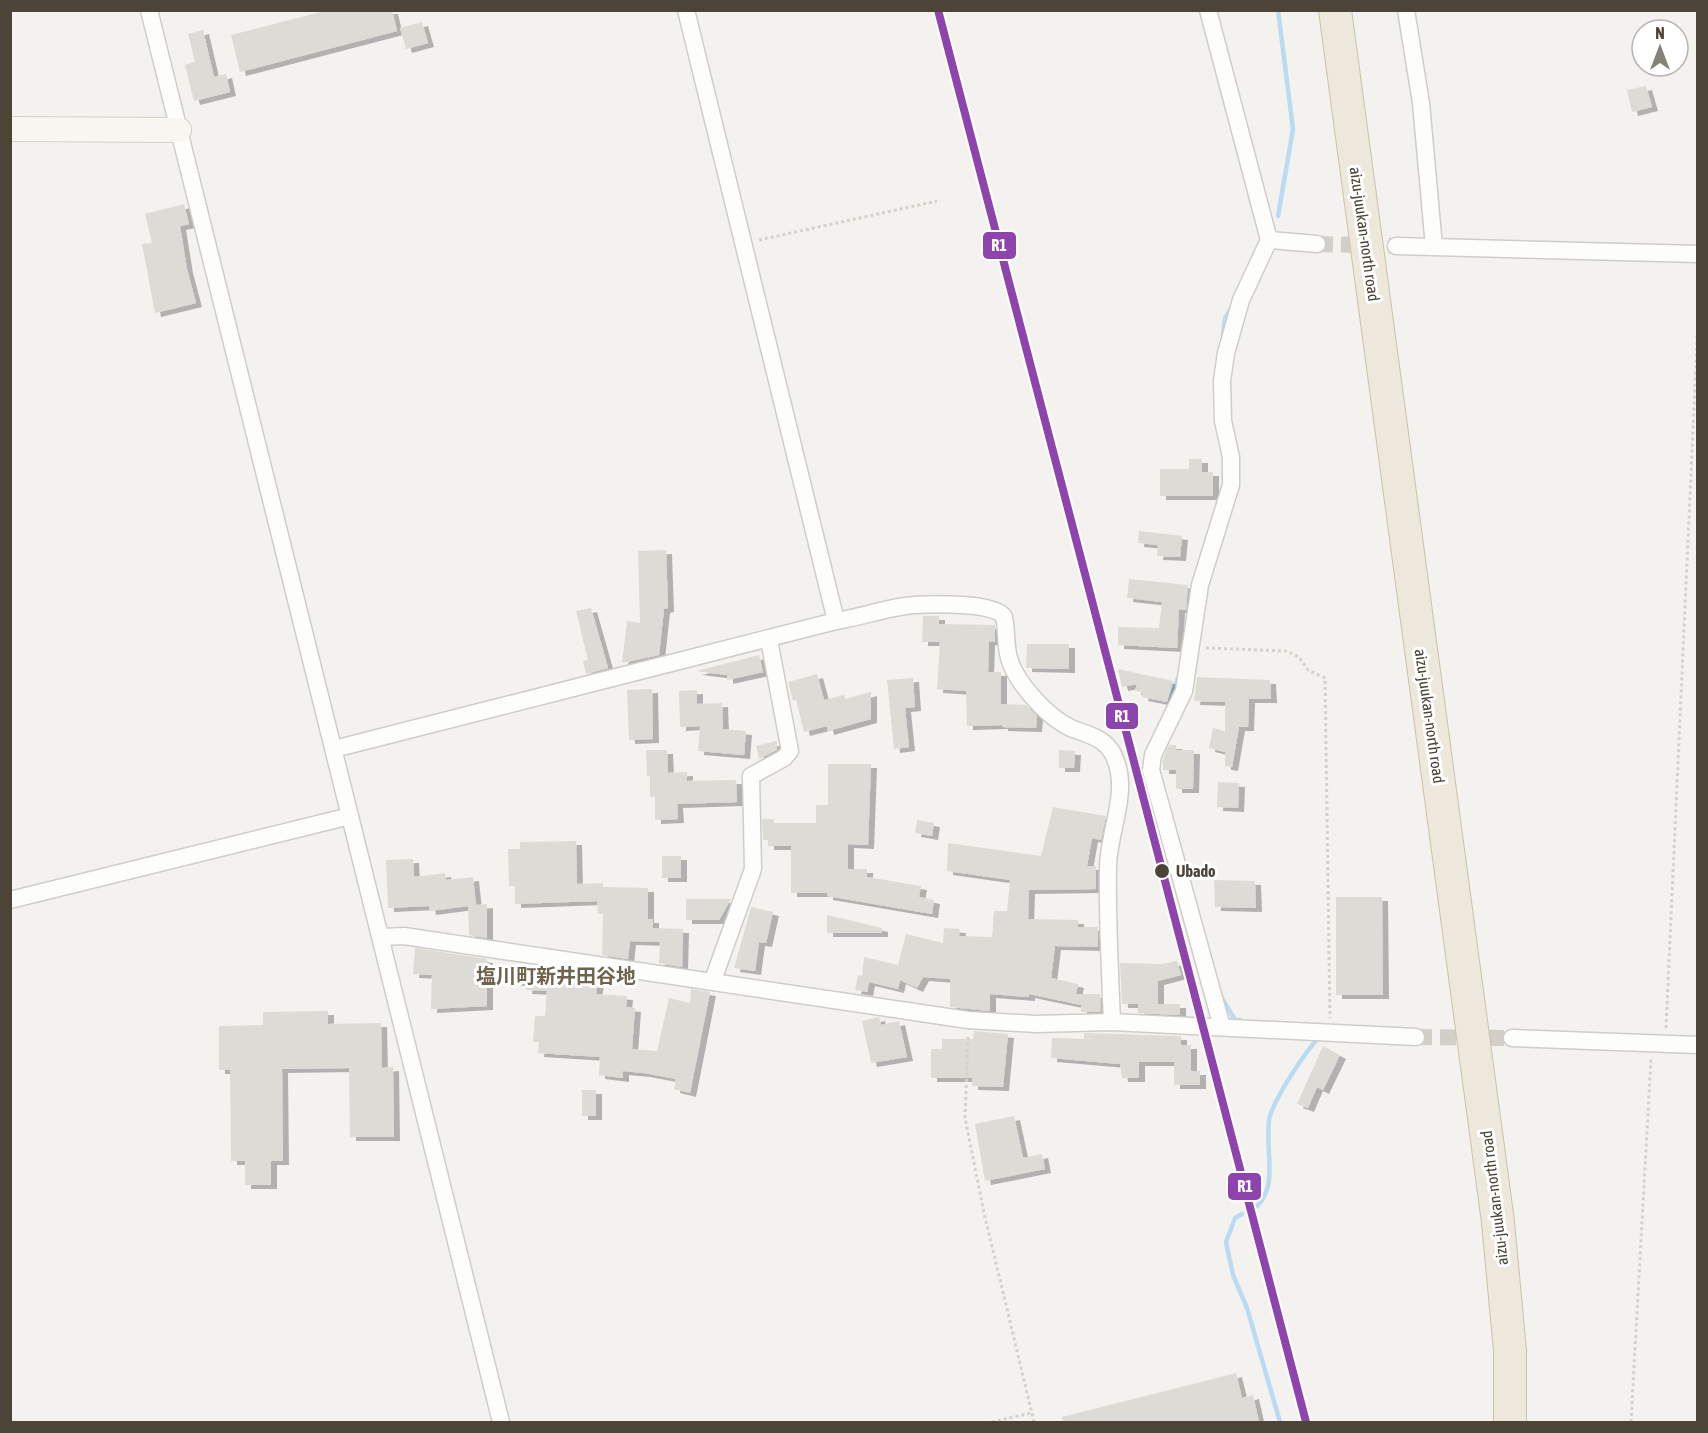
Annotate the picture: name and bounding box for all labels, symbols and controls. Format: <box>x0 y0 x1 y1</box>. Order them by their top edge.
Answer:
north arrow <box>1630 18 1690 78</box>
text: N <box>1655 24 1665 42</box>
street label: aizu-juukan-north road <box>1346 166 1383 303</box>
line badge: R1 <box>982 231 1017 260</box>
text: R1 <box>991 236 1007 254</box>
street label: aizu-juukan-north road <box>1411 648 1448 785</box>
line badge: R1 <box>1105 702 1139 730</box>
text: R1 <box>1114 707 1130 725</box>
marker: Ubado <box>1153 862 1171 880</box>
place label: Ubado <box>1176 862 1216 880</box>
district label: 塩川町新井田谷地 <box>476 964 636 987</box>
street label: aizu-juukan-north road <box>1477 1129 1512 1266</box>
line badge: R1 <box>1227 1172 1262 1201</box>
text: R1 <box>1237 1177 1253 1195</box>

